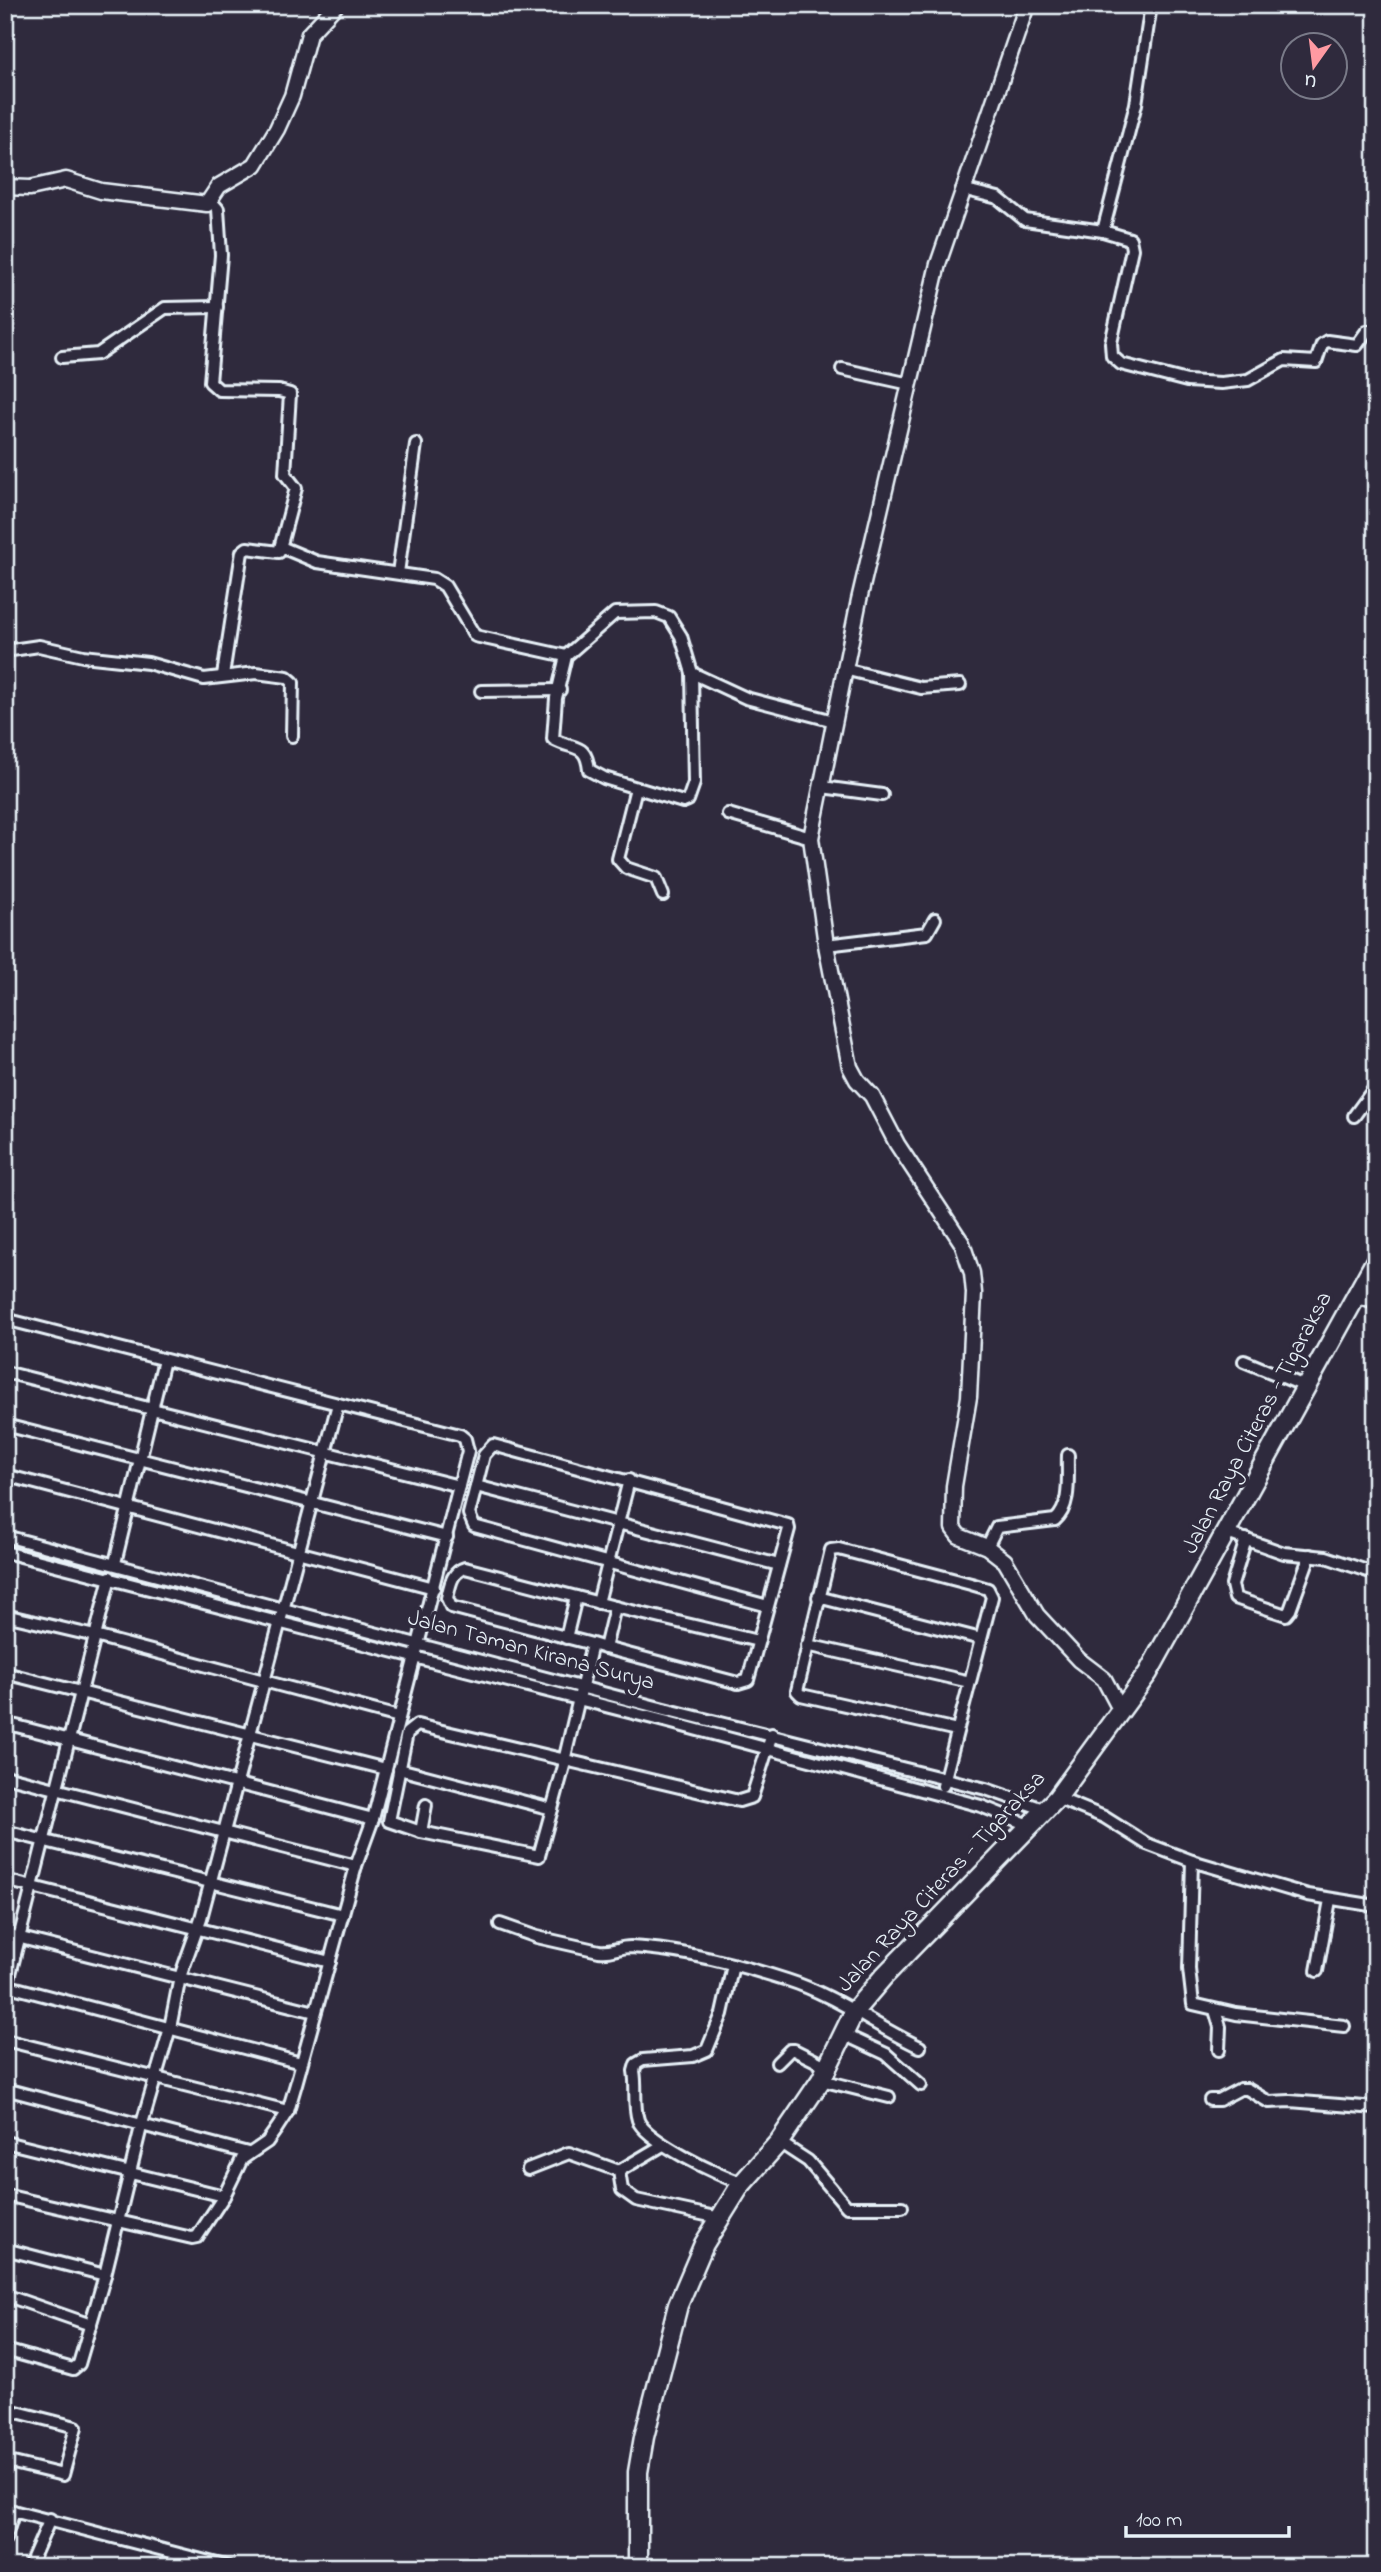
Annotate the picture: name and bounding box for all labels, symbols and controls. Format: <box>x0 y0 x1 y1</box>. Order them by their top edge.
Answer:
north arrow <box>1280 32 1350 102</box>
text: U <box>1301 66 1320 95</box>
street label: Jalan Raya Citeras - Tigaraksa <box>1175 1286 1343 1561</box>
street label: Jalan Taman Kirana Surya <box>403 1602 658 1702</box>
street label: Jalan Raya Citeras - Tigaraksa <box>830 1764 1055 2002</box>
scale bar <box>1126 2495 1288 2539</box>
text: 100 m <box>1136 2506 1182 2536</box>

